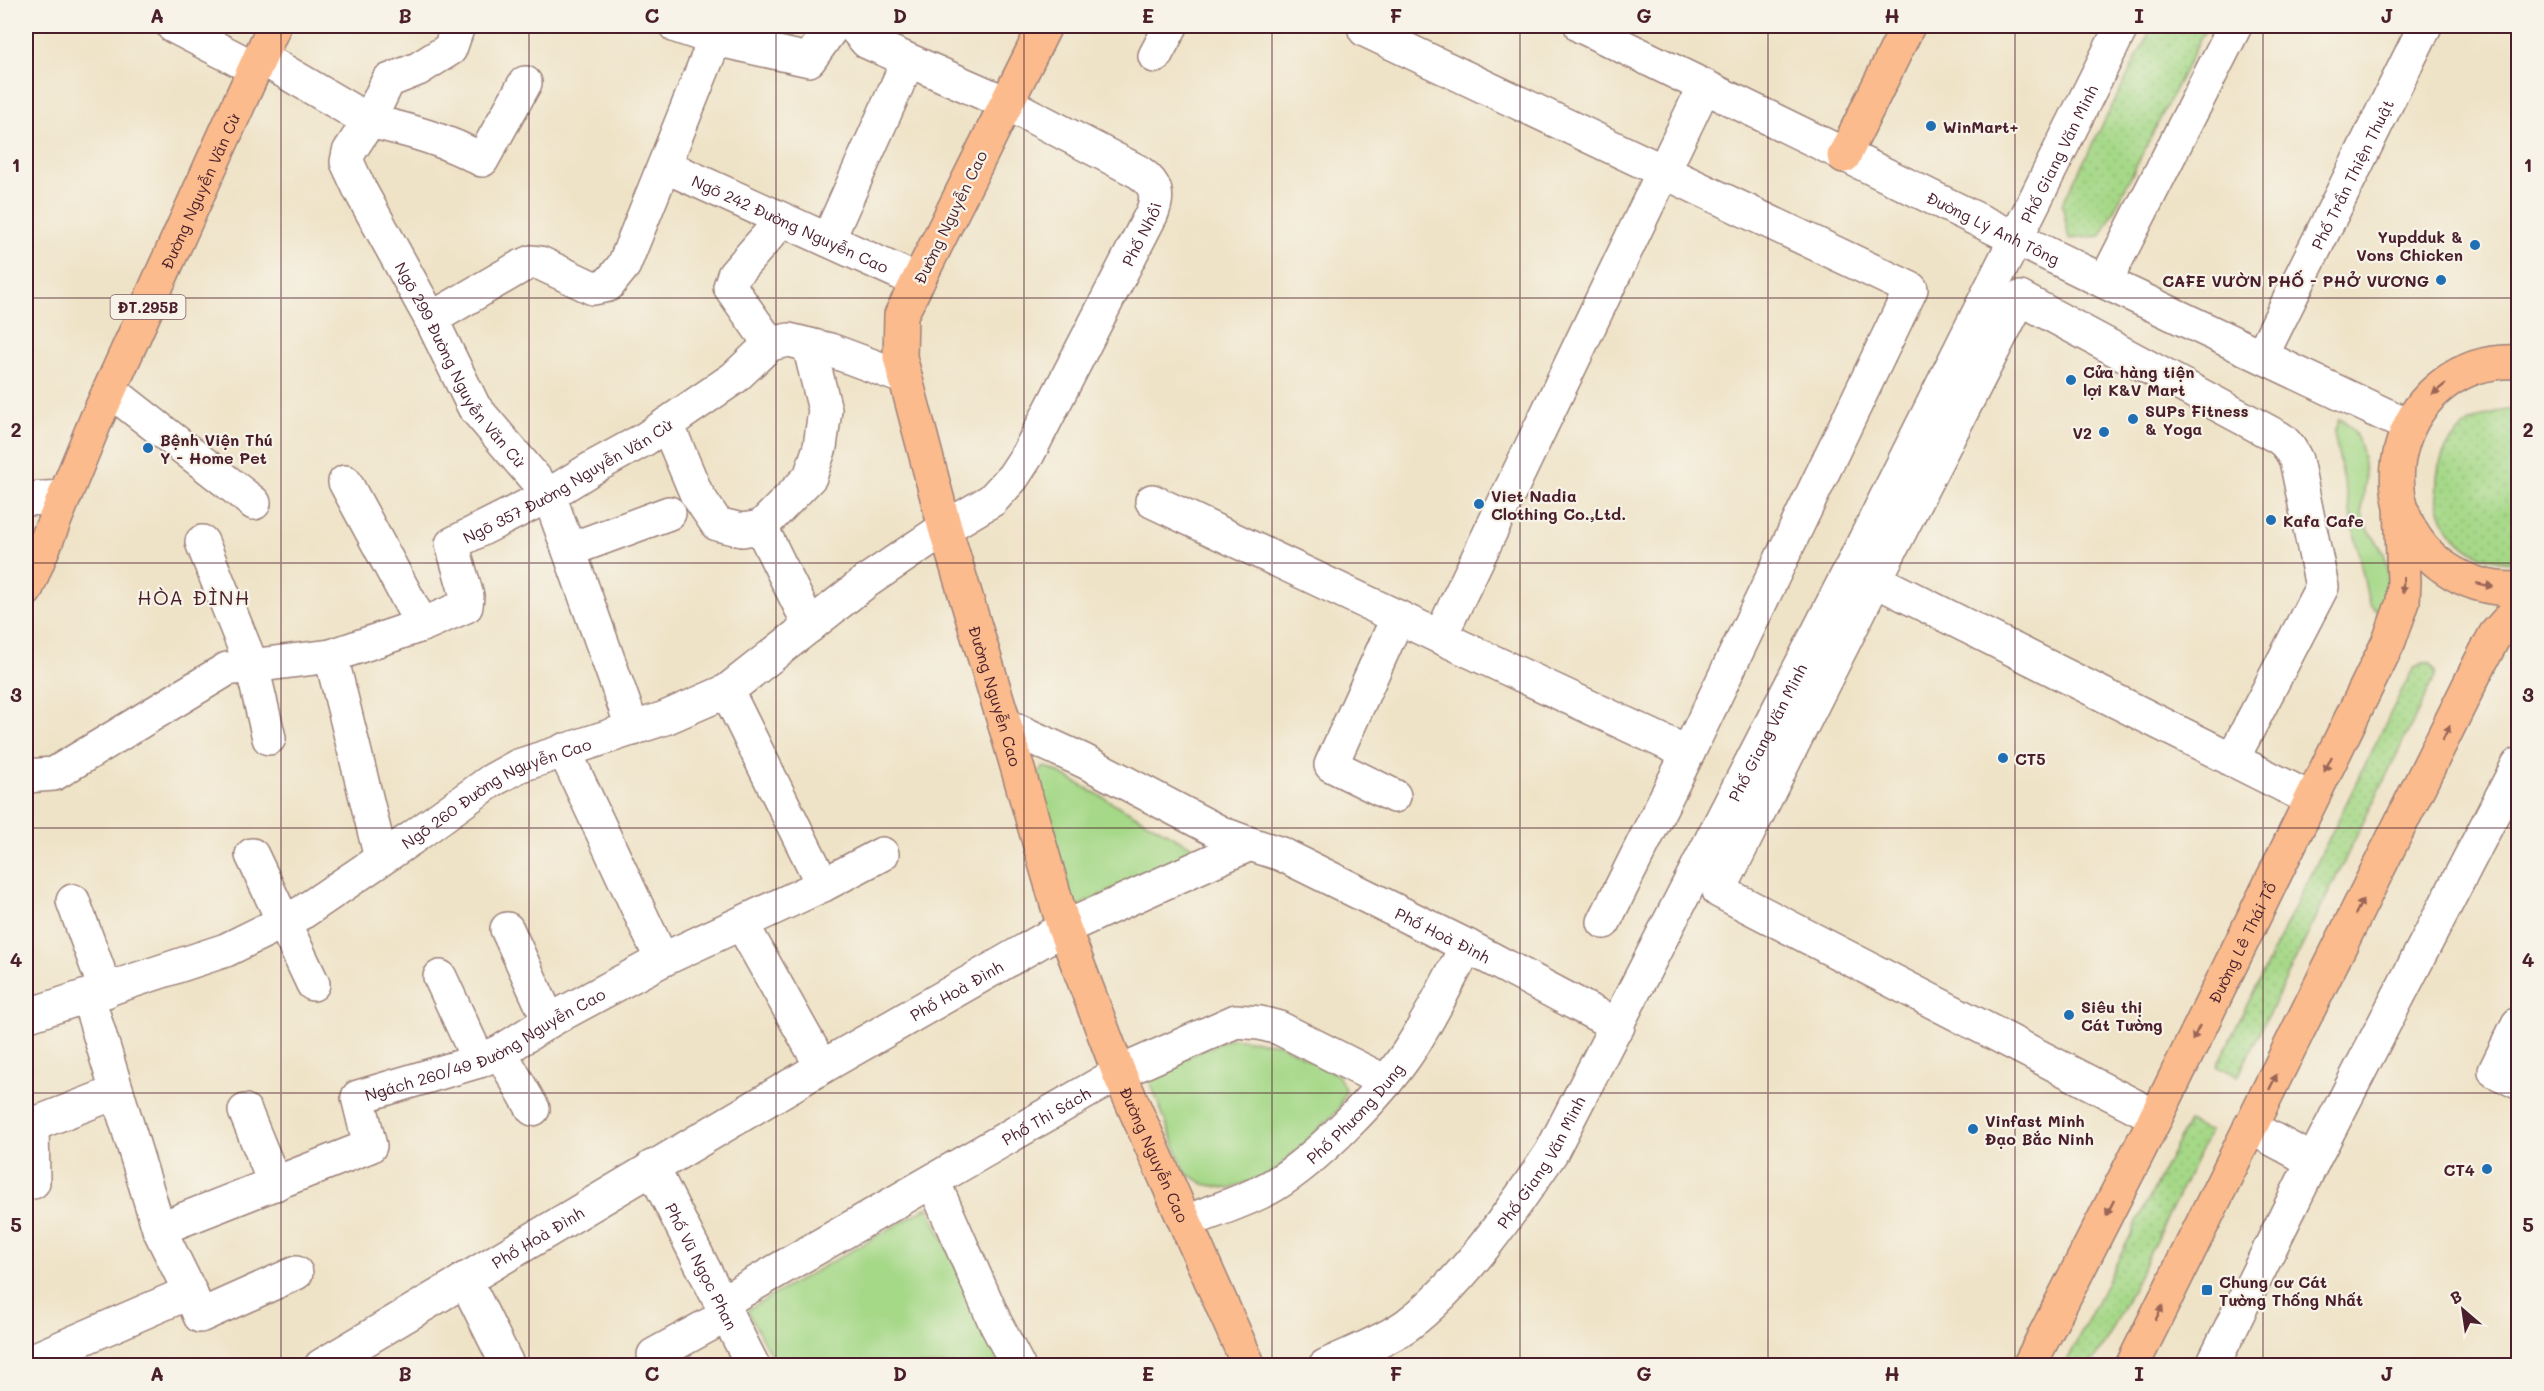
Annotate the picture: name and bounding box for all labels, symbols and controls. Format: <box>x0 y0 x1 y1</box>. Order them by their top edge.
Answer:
text: A <box>150 2 164 28</box>
text: B <box>398 2 412 28</box>
text: C <box>645 2 660 28</box>
text: D <box>893 2 907 28</box>
text: E <box>1142 2 1154 28</box>
text: F <box>1390 2 1403 28</box>
text: G <box>1636 2 1652 28</box>
text: H <box>1884 2 1900 28</box>
text: I <box>2134 2 2144 28</box>
text: J <box>2380 2 2394 28</box>
street label: Phố Giang Văn Minh <box>2015 81 2102 226</box>
street label: Phố Trần Thiện Thuật <box>2306 95 2398 253</box>
street label: Đường Nguyễn Văn Cừ <box>155 109 244 272</box>
place label: WinMart+ <box>1943 116 2018 137</box>
marker: WinMart+ <box>1924 119 1938 133</box>
street label: Đường Nguyễn Cao <box>909 147 991 287</box>
text: 1 <box>12 151 20 177</box>
text: 1 <box>2524 151 2532 177</box>
street label: Ngõ 242 Đường Nguyễn Cao <box>689 169 892 277</box>
street label: Đường Lý Anh Tông <box>1923 186 2063 269</box>
street label: Phố Nhồi <box>1116 200 1165 269</box>
place label: Yupdduk & Vons Chicken <box>2356 226 2463 265</box>
marker: Yupdduk & Vons Chicken <box>2468 238 2482 252</box>
street label: Ngõ 299 Đường Nguyễn Văn Cừ <box>391 258 531 472</box>
place label: CAFE VƯỜN PHỐ - PHỞ VƯƠNG <box>2162 270 2429 291</box>
marker: CAFE VƯỜN PHỐ - PHỞ VƯƠNG <box>2434 273 2448 287</box>
road number: ĐT.295B <box>110 295 186 319</box>
place label: Cửa hàng tiện lợi K&V Mart <box>2083 361 2194 400</box>
marker: Cửa hàng tiện lợi K&V Mart <box>2064 373 2078 387</box>
one-way arrow <box>2431 382 2447 395</box>
place label: SUPs Fitness & Yoga <box>2145 400 2249 439</box>
marker: SUPs Fitness & Yoga <box>2126 412 2140 426</box>
street label: Ngõ 357 Đường Nguyễn Văn Cừ <box>459 413 677 547</box>
text: 2 <box>10 416 22 442</box>
text: 2 <box>2522 416 2534 442</box>
place label: V2 <box>2072 422 2092 443</box>
marker: V2 <box>2097 425 2111 439</box>
place label: Bệnh Viện Thú Y - Home Pet <box>160 429 273 468</box>
marker: Bệnh Viện Thú Y - Home Pet <box>141 441 155 455</box>
place label: Viet Nadia Clothing Co.,Ltd. <box>1491 485 1626 524</box>
marker: Viet Nadia Clothing Co.,Ltd. <box>1472 497 1486 511</box>
place label: Kafa Cafe <box>2283 510 2364 531</box>
marker: Kafa Cafe <box>2264 513 2278 527</box>
one-way arrow <box>2399 576 2408 595</box>
one-way arrow <box>2476 581 2494 591</box>
district label: HÒA ĐÌNH <box>137 584 251 610</box>
street label: Đường Nguyễn Cao <box>965 623 1027 769</box>
street label: Phố Giang Văn Minh <box>1723 660 1811 805</box>
text: 3 <box>10 681 22 707</box>
text: 3 <box>2522 681 2534 707</box>
one-way arrow <box>2441 724 2451 741</box>
street label: Ngõ 260 Đường Nguyễn Cao <box>397 732 594 853</box>
place label: CT5 <box>2015 748 2046 769</box>
marker: CT5 <box>1996 751 2010 765</box>
one-way arrow <box>2324 755 2333 772</box>
street label: Đường Lê Thái Tổ <box>2203 878 2280 1007</box>
one-way arrow <box>2355 899 2364 916</box>
street label: Phố Hoà Đình <box>1392 902 1494 967</box>
text: 4 <box>10 946 23 972</box>
text: 4 <box>2522 946 2535 972</box>
street label: Phố Hoà Đình <box>906 955 1006 1025</box>
street label: Ngách 260/49 Đường Nguyễn Cao <box>362 982 608 1105</box>
place label: Siêu thị Cát Tường <box>2081 996 2163 1035</box>
marker: Siêu thị Cát Tường <box>2062 1008 2076 1022</box>
one-way arrow <box>2191 1025 2201 1042</box>
street label: Phố Phương Dung <box>1301 1058 1408 1168</box>
one-way arrow <box>2268 1073 2277 1090</box>
street label: Phố Thi Sách <box>998 1082 1094 1149</box>
street label: Đường Nguyễn Cao <box>1116 1083 1194 1225</box>
street label: Phố Giang Văn Minh <box>1491 1092 1589 1232</box>
place label: Vinfast Minh Đạo Bắc Ninh <box>1985 1110 2094 1149</box>
marker: Vinfast Minh Đạo Bắc Ninh <box>1966 1122 1980 1136</box>
place label: CT4 <box>2444 1159 2475 1180</box>
marker: CT4 <box>2480 1162 2494 1176</box>
street label: Phố Vũ Ngọc Phan <box>661 1199 743 1333</box>
one-way arrow <box>2105 1200 2115 1217</box>
street label: Phố Hoà Đình <box>487 1201 587 1273</box>
text: 5 <box>10 1211 22 1237</box>
text: 5 <box>2522 1211 2534 1237</box>
place label: Chung cư Cát Tường Thống Nhất <box>2219 1271 2363 1310</box>
north arrow <box>2433 1280 2493 1340</box>
marker: Chung cư Cát Tường Thống Nhất <box>2200 1283 2214 1297</box>
text: B <box>2446 1285 2465 1308</box>
one-way arrow <box>2154 1305 2163 1322</box>
text: A <box>150 1360 164 1386</box>
text: B <box>398 1360 412 1386</box>
text: C <box>645 1360 660 1386</box>
text: D <box>893 1360 907 1386</box>
text: E <box>1142 1360 1154 1386</box>
text: F <box>1390 1360 1403 1386</box>
text: G <box>1636 1360 1652 1386</box>
text: H <box>1884 1360 1900 1386</box>
text: I <box>2134 1360 2144 1386</box>
text: J <box>2380 1360 2394 1386</box>

